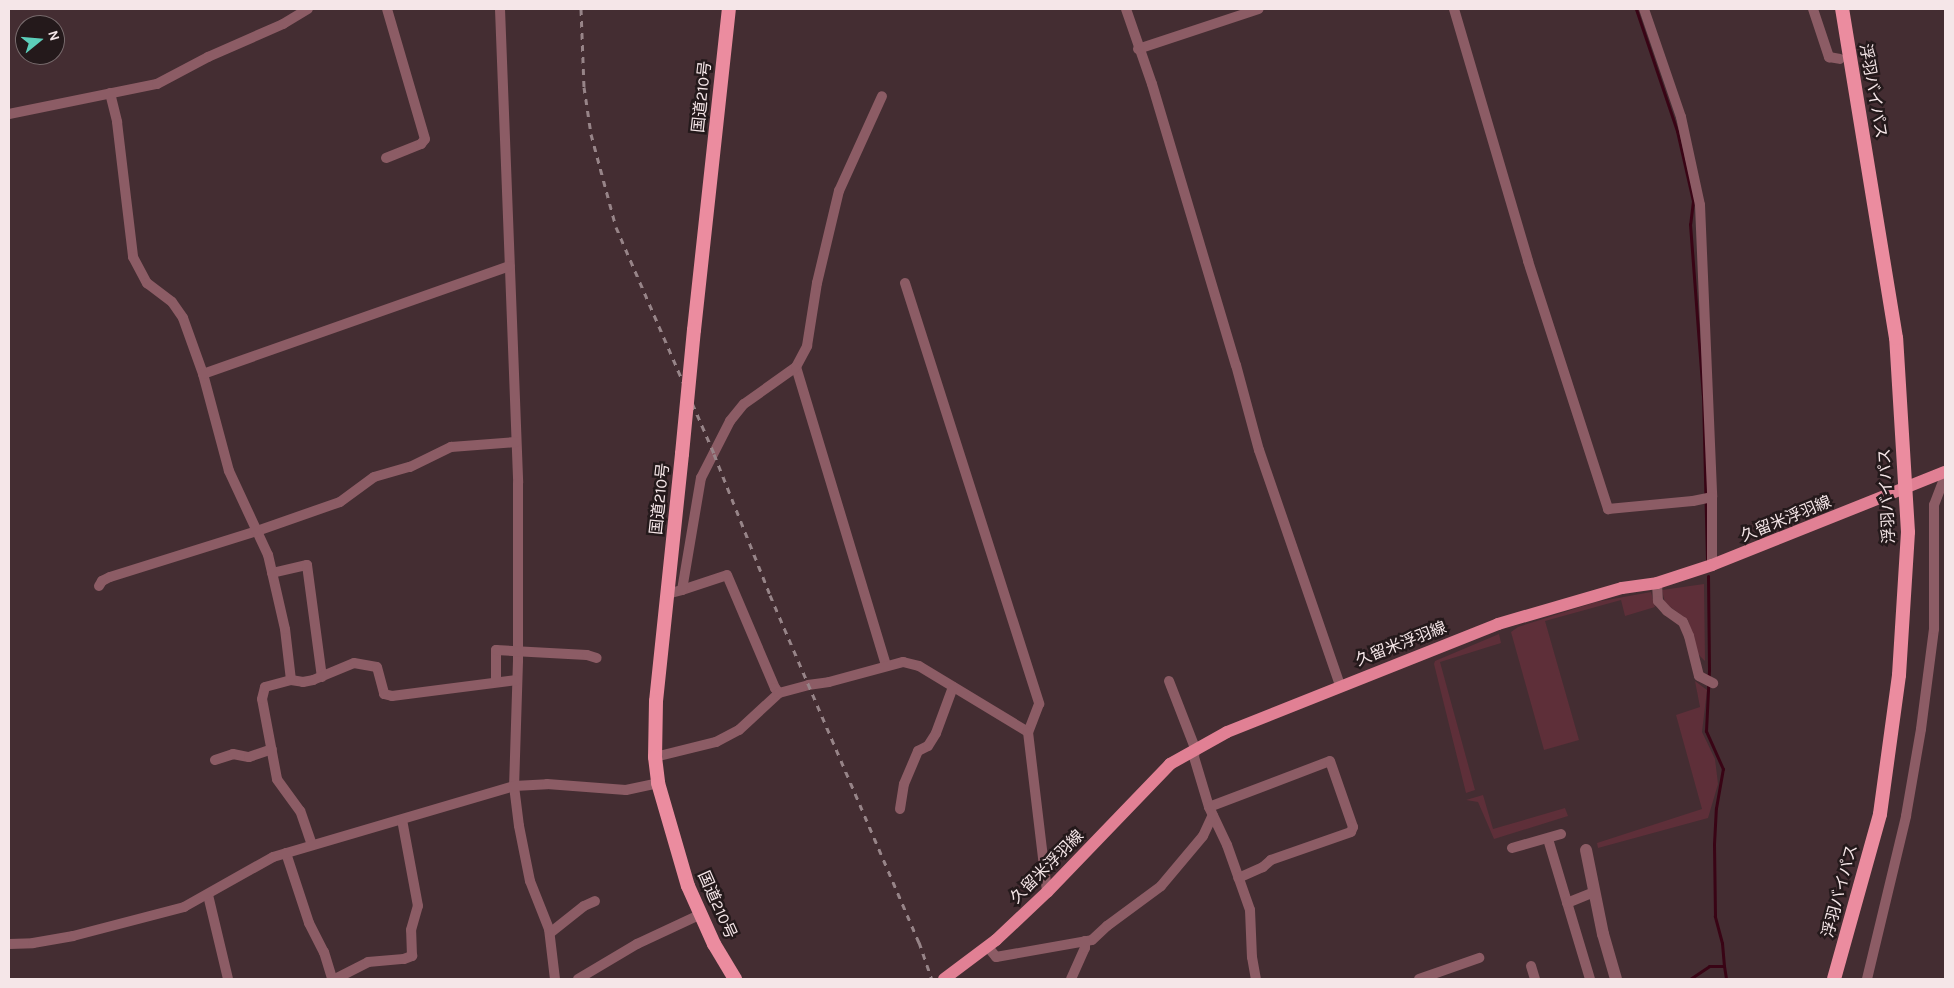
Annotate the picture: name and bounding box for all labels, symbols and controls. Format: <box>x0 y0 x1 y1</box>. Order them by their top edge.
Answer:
north arrow <box>15 15 65 65</box>
text: N <box>44 28 63 43</box>
street label: 浮羽バイパス <box>1855 42 1891 140</box>
street label: 国道210号 <box>689 60 715 134</box>
street label: 浮羽バイパス <box>1875 448 1899 544</box>
street label: 国道210号 <box>647 462 673 536</box>
street label: 久留米浮羽線 <box>1738 492 1834 546</box>
street label: 久留米浮羽線 <box>1353 618 1449 670</box>
street label: 久留米浮羽線 <box>1006 826 1088 908</box>
street label: 浮羽バイパス <box>1818 842 1862 940</box>
street label: 国道210号 <box>694 868 740 942</box>

